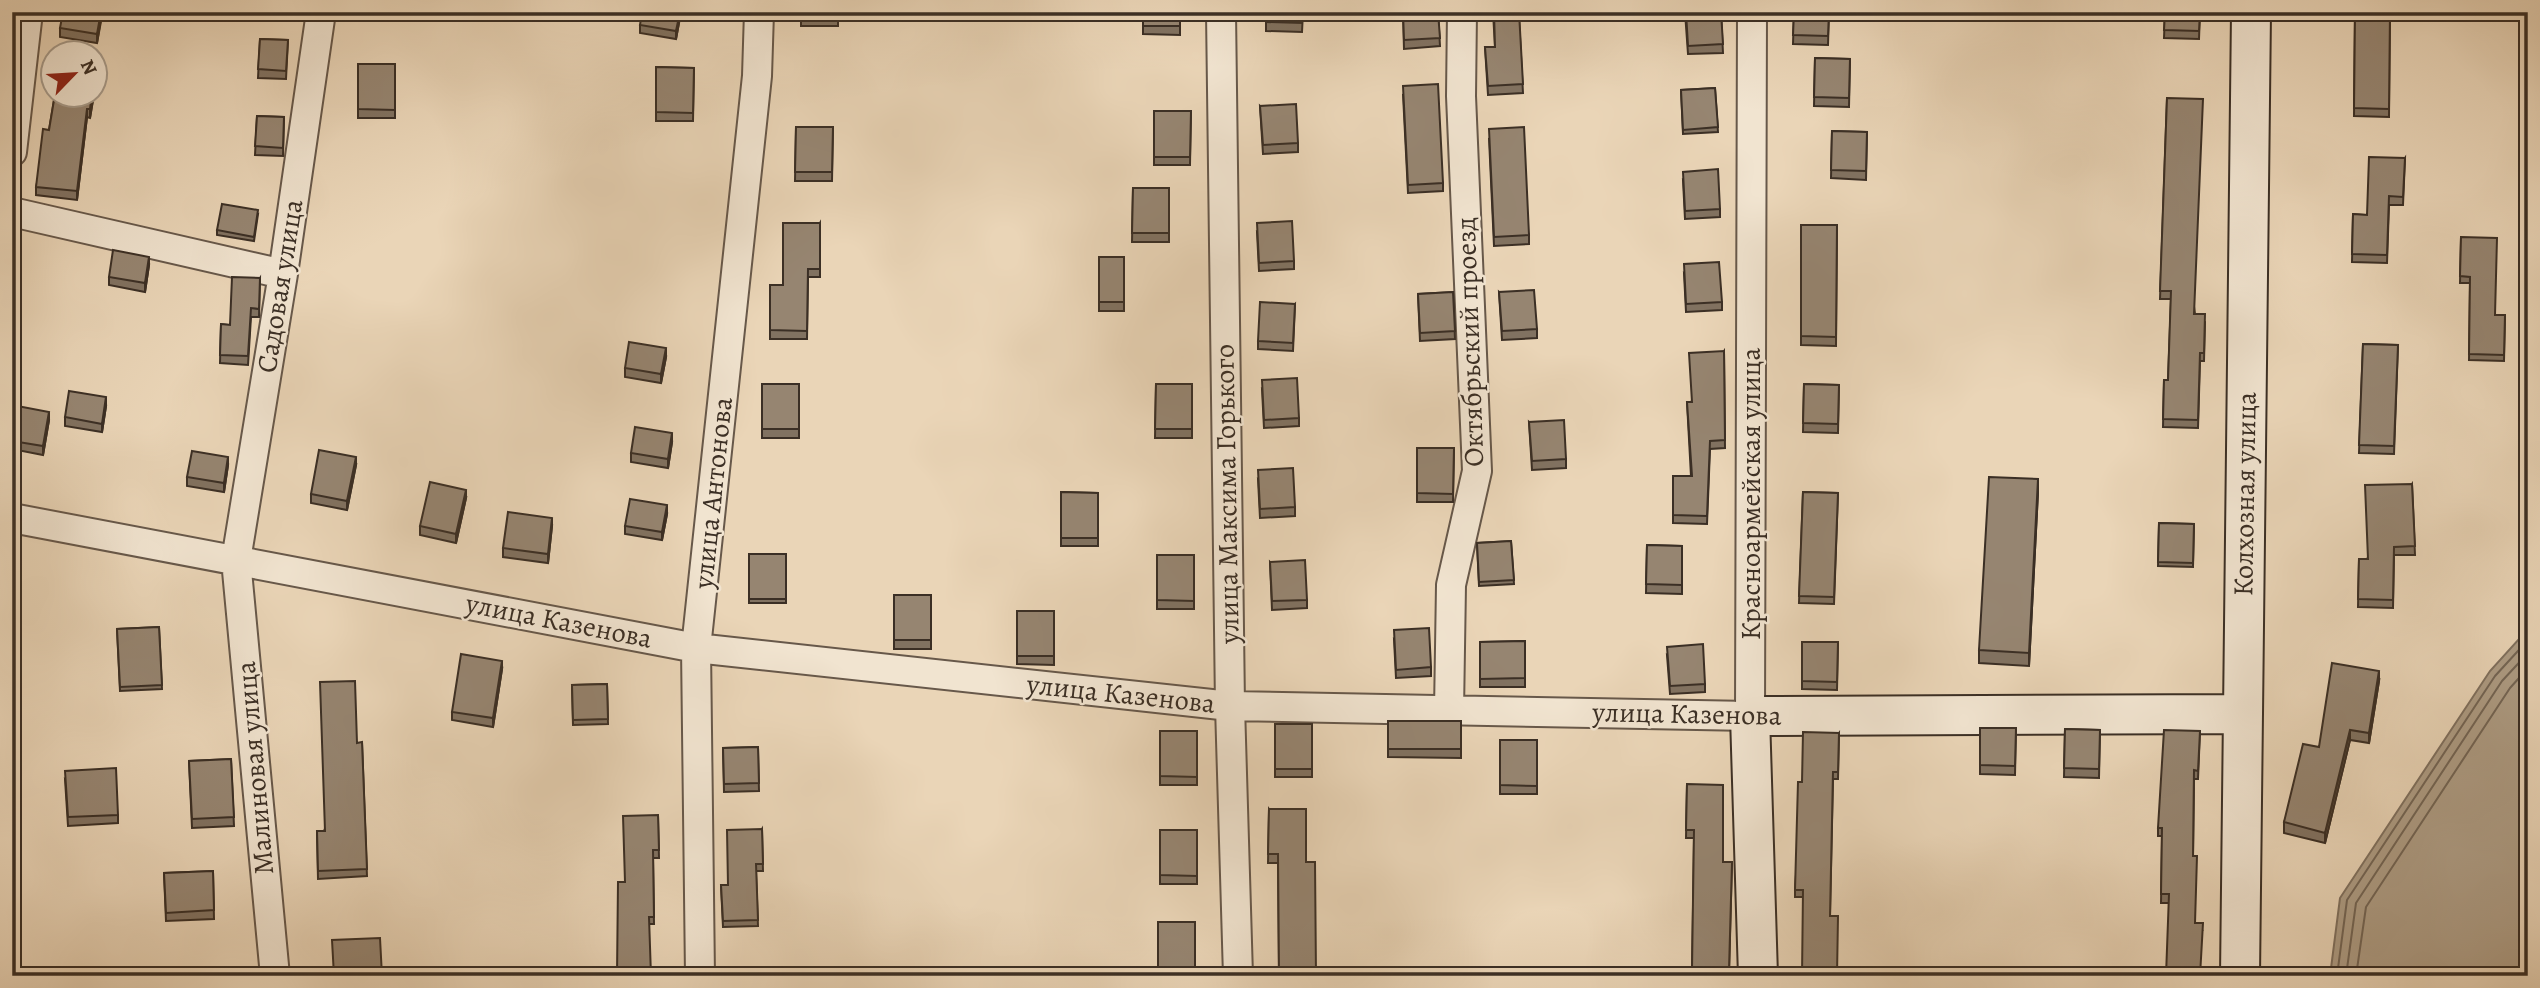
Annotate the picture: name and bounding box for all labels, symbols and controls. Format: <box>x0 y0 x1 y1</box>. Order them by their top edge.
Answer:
north arrow <box>38 38 108 108</box>
text: N <box>74 55 103 79</box>
street label: Садовая улица <box>248 196 312 375</box>
street label: Октябрьский проезд <box>1447 216 1493 468</box>
street label: улица Максима Горького <box>1205 344 1249 645</box>
street label: Красноармейская улица <box>1732 348 1770 640</box>
street label: Колхозная улица <box>2224 391 2266 596</box>
street label: улица Антонова <box>684 395 742 592</box>
street label: улица Казенова <box>462 584 655 658</box>
street label: Малиновая улица <box>227 660 283 876</box>
street label: улица Казенова <box>1024 665 1217 723</box>
street label: улица Казенова <box>1591 693 1782 735</box>

